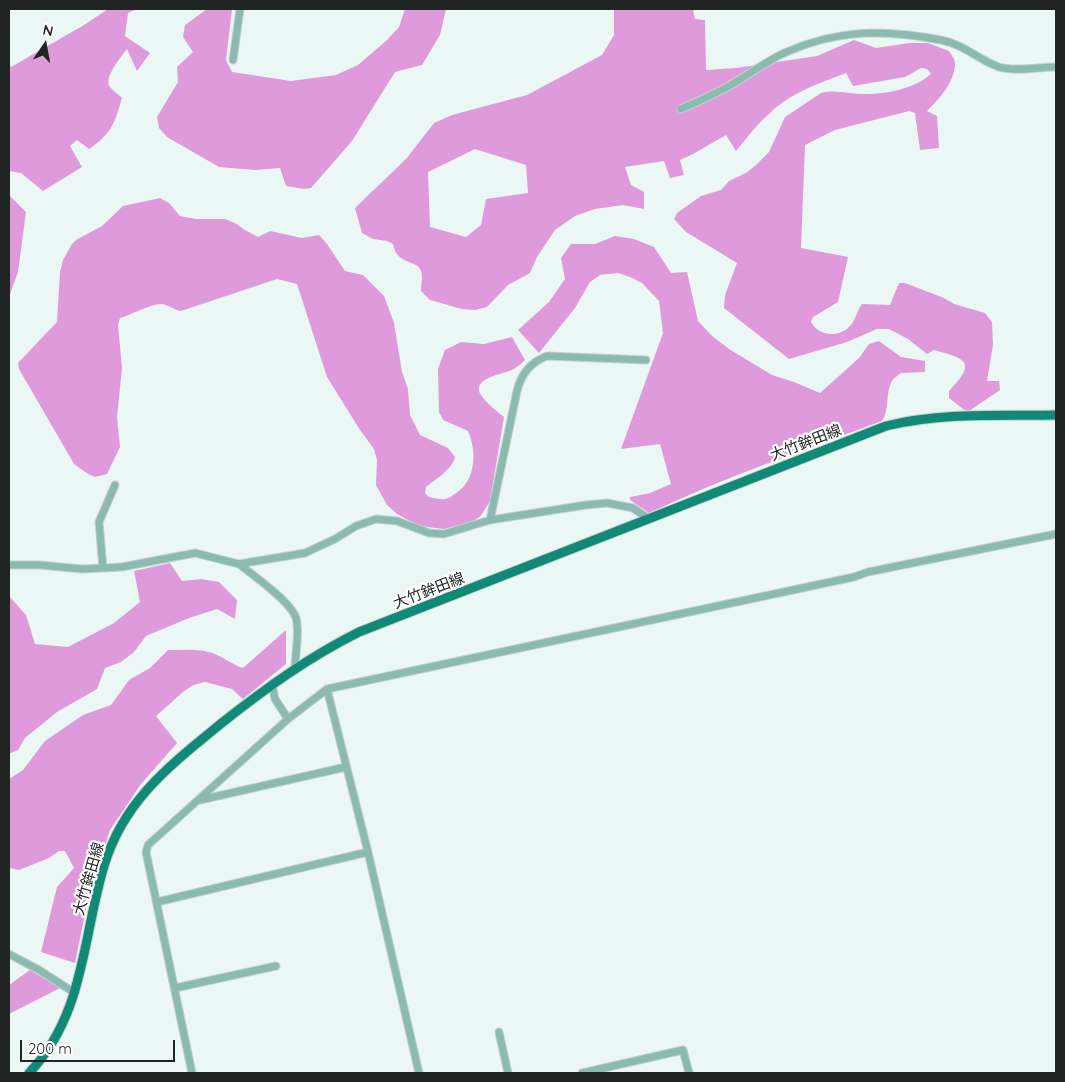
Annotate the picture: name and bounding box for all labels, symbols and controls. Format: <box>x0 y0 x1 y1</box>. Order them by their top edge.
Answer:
north arrow <box>20 20 70 70</box>
text: N <box>41 20 55 40</box>
street label: 大竹鉾田線 <box>768 421 844 465</box>
street label: 大竹鉾田線 <box>391 569 467 613</box>
street label: 大竹鉾田線 <box>70 840 108 918</box>
scale bar <box>22 1030 178 1062</box>
text: 200 m <box>28 1039 72 1058</box>

